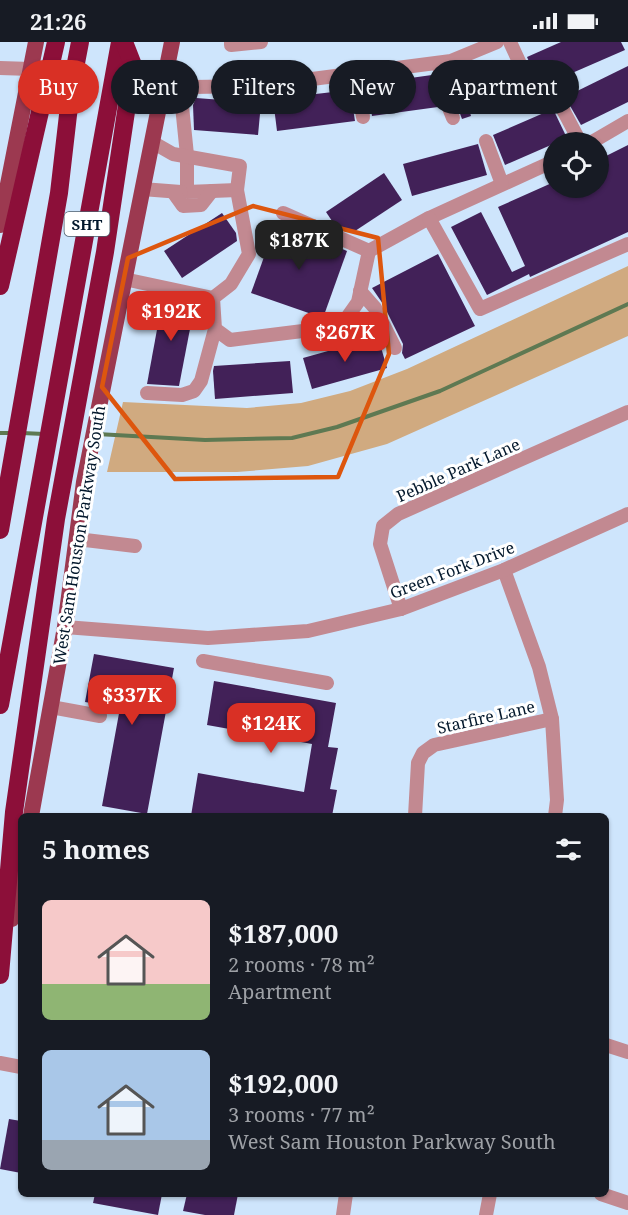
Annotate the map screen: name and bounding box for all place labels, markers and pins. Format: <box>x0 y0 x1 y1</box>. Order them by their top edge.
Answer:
pin: $187K <box>257 220 341 271</box>
pin: $192K <box>129 291 213 342</box>
pin: $267K <box>303 312 387 363</box>
pin: $337K <box>90 675 174 726</box>
pin: $124K <box>229 703 313 754</box>

